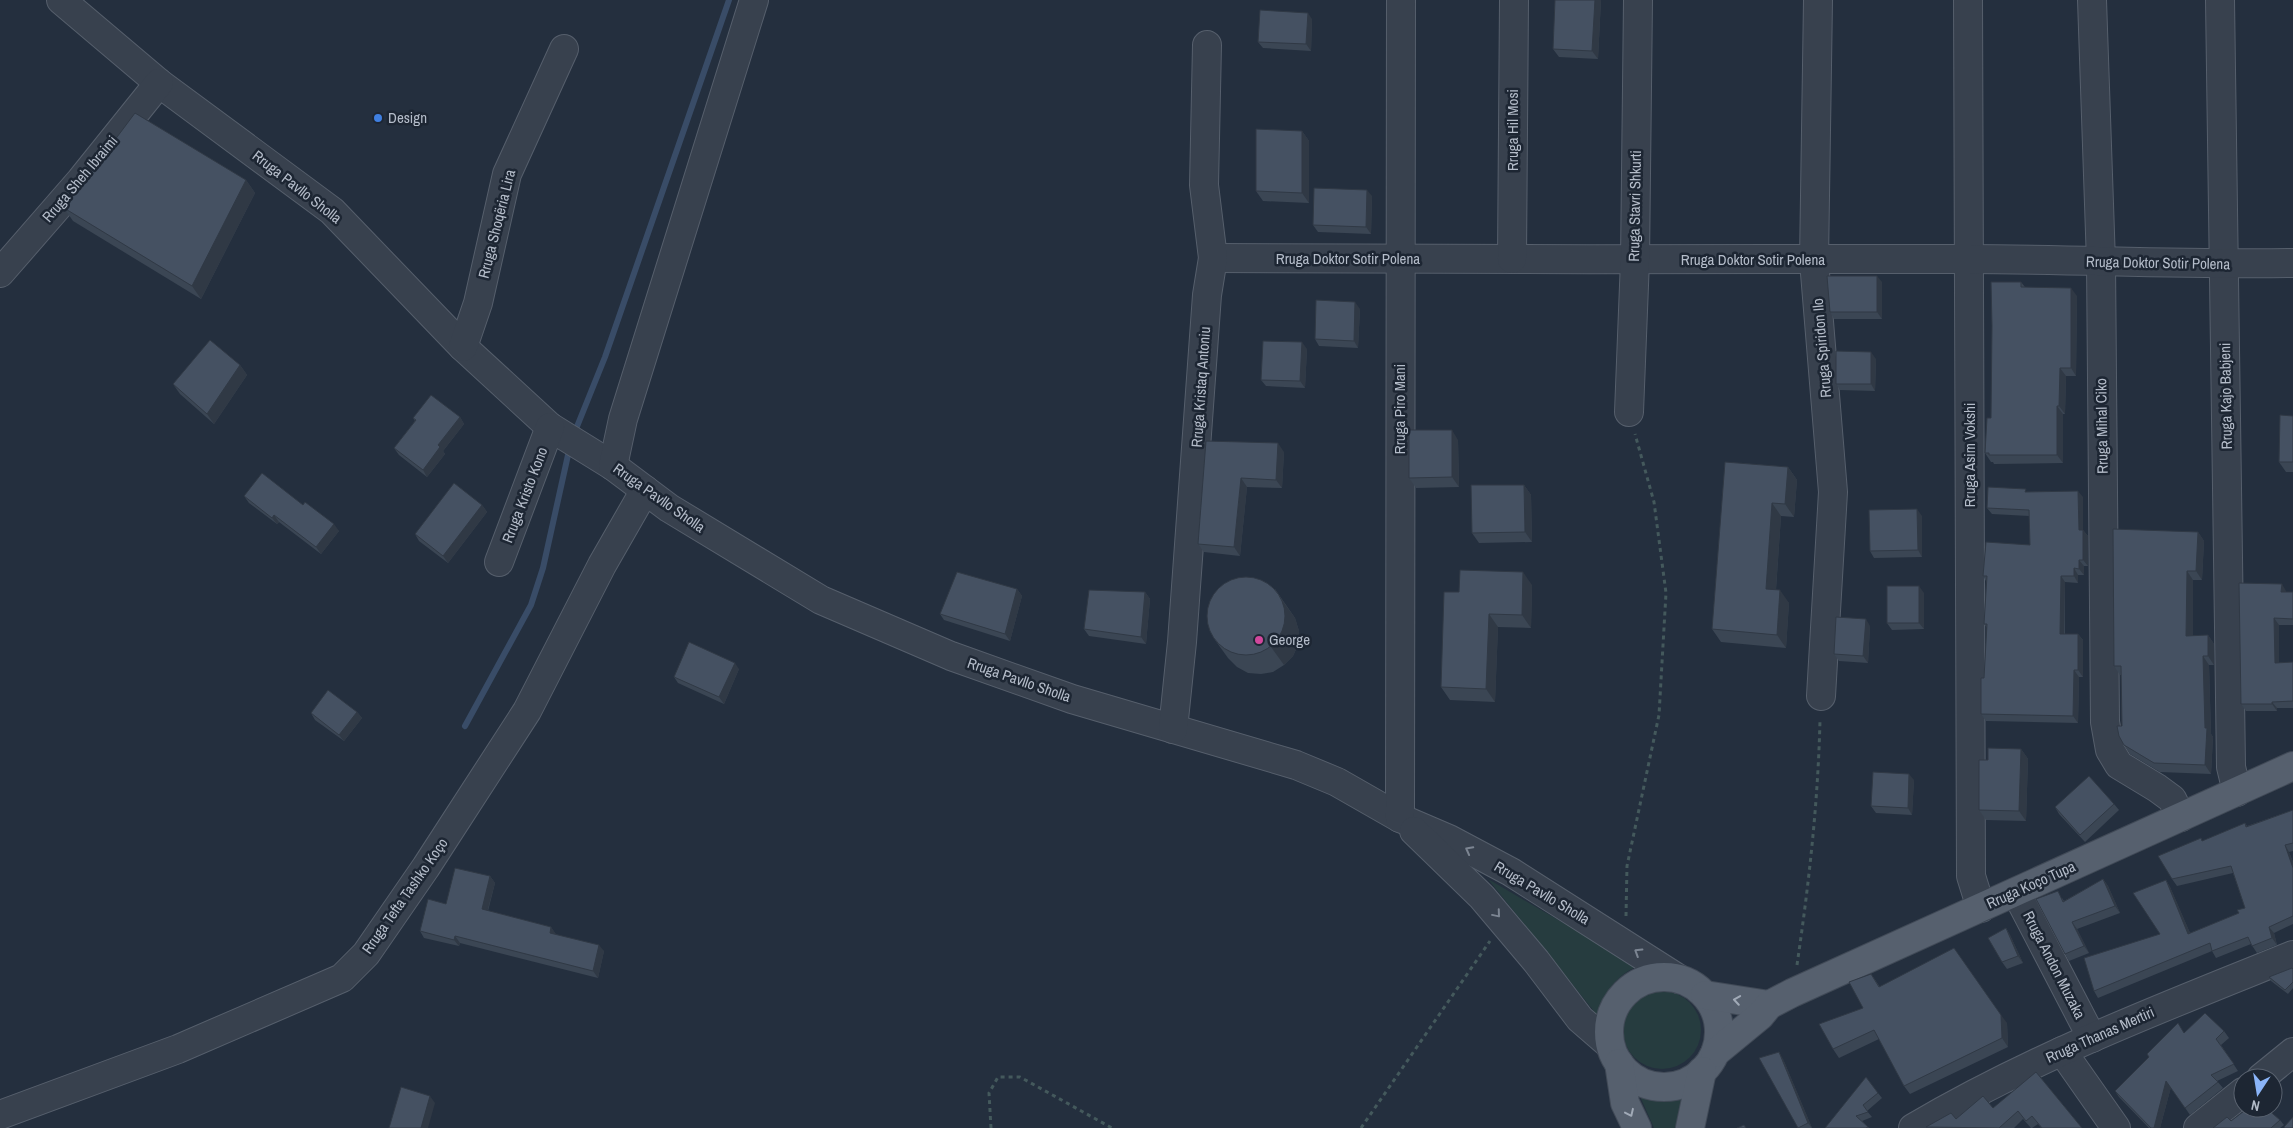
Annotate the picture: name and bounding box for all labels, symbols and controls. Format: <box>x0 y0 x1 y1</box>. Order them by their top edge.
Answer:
street label: Rruga Hil Mosi <box>1502 89 1523 171</box>
place label: Design <box>388 107 427 128</box>
marker: Design <box>372 112 384 124</box>
street label: Rruga Sheh Ibraimi <box>37 131 122 227</box>
street label: Rruga Pavllo Sholla <box>248 145 346 228</box>
street label: Rruga Stavri Shkurti <box>1623 150 1646 262</box>
street label: Rruga Shoqëria Lira <box>473 167 520 280</box>
street label: Rruga Doktor Sotir Polena <box>1276 248 1420 269</box>
street label: Rruga Doktor Sotir Polena <box>1681 249 1825 270</box>
street label: Rruga Doktor Sotir Polena <box>2086 251 2230 274</box>
street label: Rruga Spiridon Ilo <box>1807 297 1836 399</box>
street label: Rruga Kristaq Antoniu <box>1186 326 1215 448</box>
street label: Rruga Kajo Babjeni <box>2214 342 2237 450</box>
street label: Rruga Piro Mani <box>1389 364 1410 454</box>
street label: Rruga Mihal Ciko <box>2090 378 2113 474</box>
street label: Rruga Asim Vokshi <box>1959 403 1980 507</box>
street label: Rruga Kristo Kono <box>497 444 553 546</box>
street label: Rruga Pavllo Sholla <box>609 458 710 537</box>
place label: George <box>1269 629 1310 650</box>
marker: George <box>1253 634 1265 646</box>
street label: Rruga Pavllo Sholla <box>965 652 1074 707</box>
street label: Rruga Tefta Tashko Koço <box>357 833 453 958</box>
one-way arrow <box>1466 846 1475 856</box>
street label: Rruga Pavllo Sholla <box>1491 856 1594 929</box>
street label: Rruga Koço Tupa <box>1983 856 2079 913</box>
street label: Rruga Andon Muzaka <box>2018 907 2091 1022</box>
one-way arrow <box>1491 908 1500 917</box>
one-way arrow <box>1635 949 1644 959</box>
one-way arrow <box>1733 995 1742 1005</box>
street label: Rruga Thanas Mertiri <box>2042 1001 2157 1068</box>
north arrow <box>2233 1068 2283 1118</box>
text: N <box>2249 1096 2261 1115</box>
one-way arrow <box>1624 1108 1634 1117</box>

